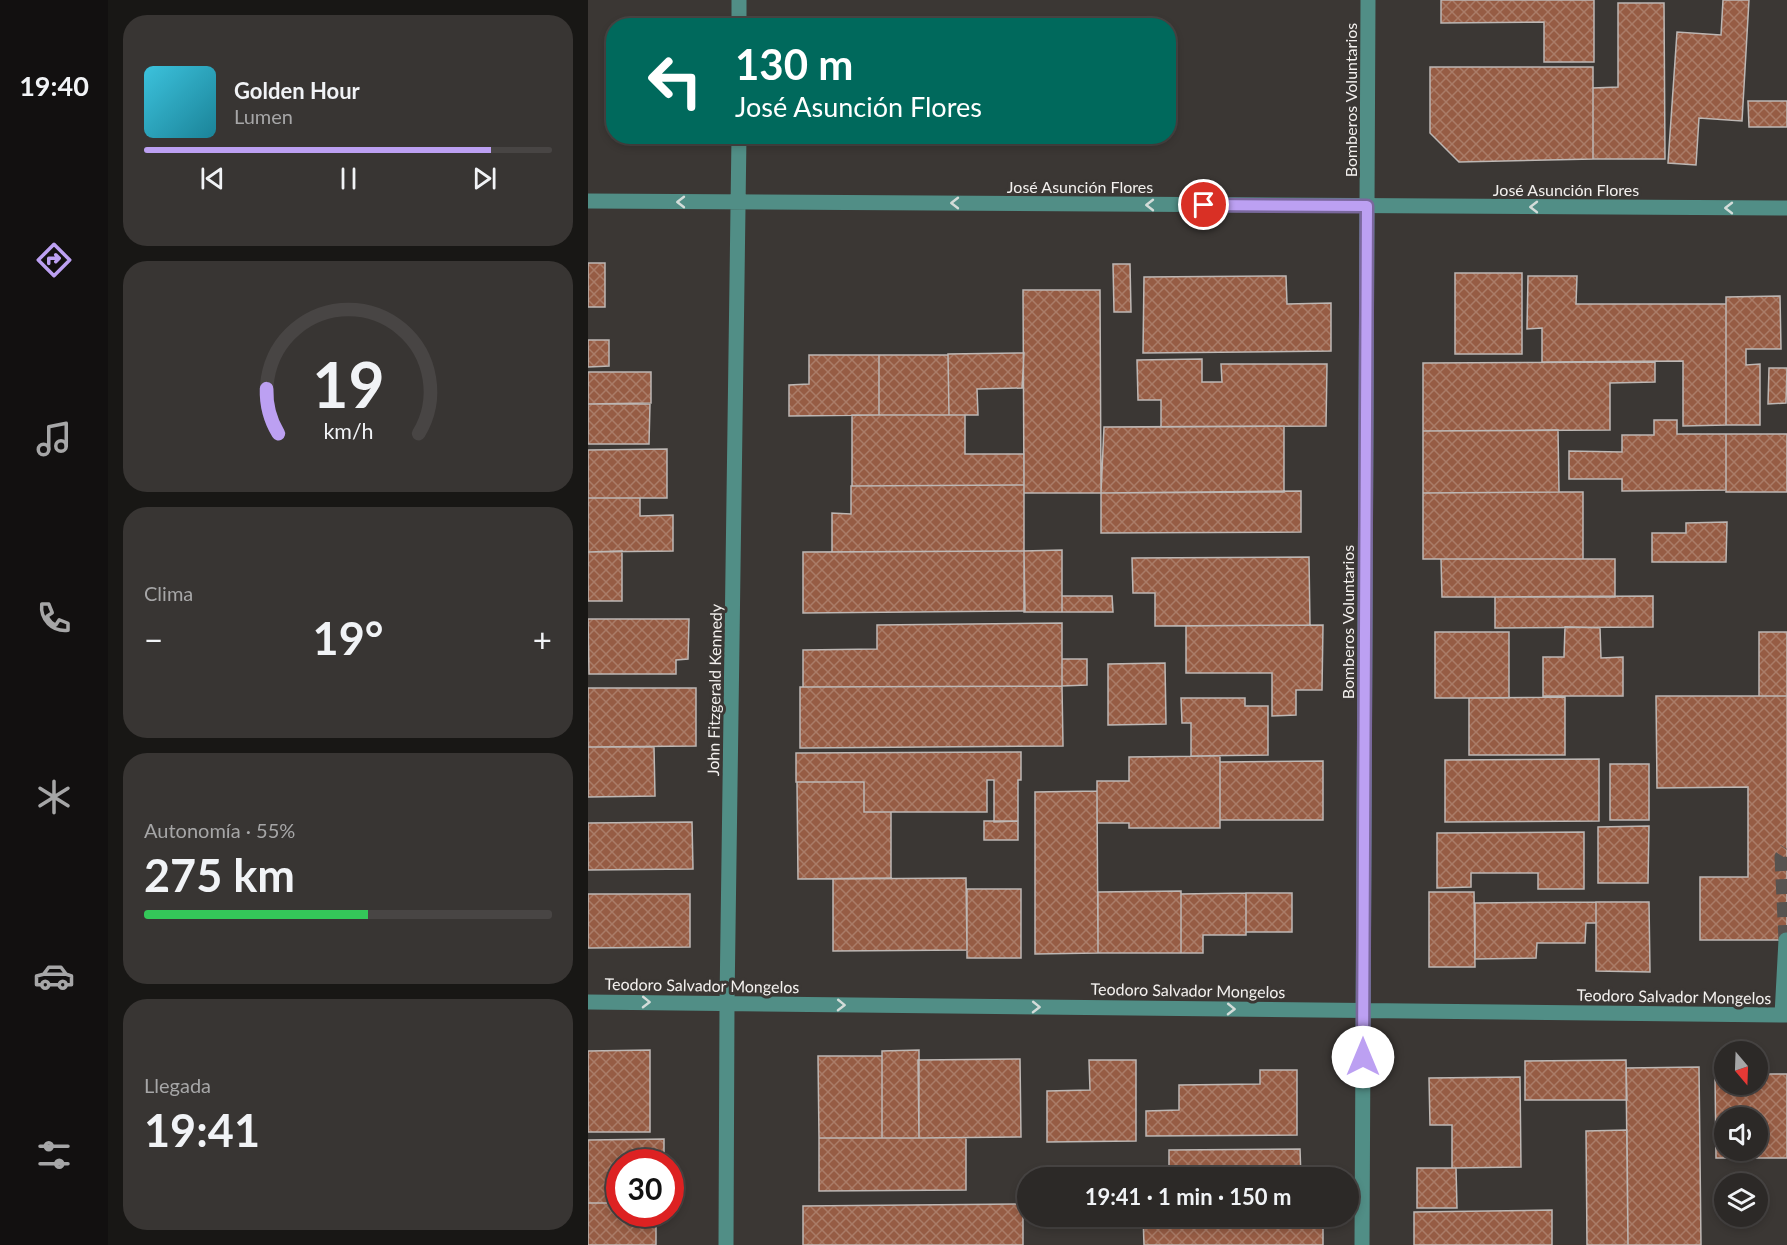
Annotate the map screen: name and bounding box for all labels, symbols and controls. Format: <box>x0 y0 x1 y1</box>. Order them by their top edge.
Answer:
street label: Bomberos Voluntarios <box>1341 23 1360 177</box>
text: 130 m <box>735 39 853 89</box>
icon: left <box>636 42 714 120</box>
text: 19:40 <box>19 69 89 102</box>
text: Golden Hour <box>234 77 360 104</box>
text: José Asunción Flores <box>735 90 982 123</box>
text: Lumen <box>234 104 293 128</box>
icon: previous <box>196 162 229 195</box>
icon: pause <box>332 162 365 195</box>
icon: next <box>468 162 501 195</box>
street label: José Asunción Flores <box>1007 177 1153 196</box>
pin <box>1178 179 1229 230</box>
street label: José Asunción Flores <box>1493 180 1639 199</box>
icon: arrive <box>1187 188 1220 221</box>
one-way arrow <box>676 196 685 208</box>
one-way arrow <box>950 197 959 210</box>
one-way arrow <box>1145 199 1154 211</box>
one-way arrow <box>1529 201 1538 213</box>
one-way arrow <box>1724 202 1733 214</box>
icon: directions <box>33 239 75 281</box>
text: 19 <box>312 346 384 421</box>
icon: music <box>33 418 75 460</box>
text: km/h <box>323 418 373 444</box>
street label: Bomberos Voluntarios <box>1338 545 1357 699</box>
text: Clima <box>144 581 193 605</box>
icon: phone <box>33 597 75 639</box>
street label: John Fitzgerald Kennedy <box>703 603 725 776</box>
text: 19° <box>313 611 383 665</box>
text: − <box>144 619 163 659</box>
text: + <box>533 619 552 659</box>
icon: climate <box>33 776 75 818</box>
text: Autonomía · 55% <box>144 818 295 842</box>
text: 275 km <box>144 848 295 902</box>
icon: car <box>33 955 75 997</box>
street label: Teodoro Salvador Mongelos <box>605 974 800 996</box>
street label: Teodoro Salvador Mongelos <box>1091 979 1286 1001</box>
street label: Teodoro Salvador Mongelos <box>1577 985 1772 1007</box>
one-way arrow <box>642 996 651 1009</box>
one-way arrow <box>837 998 846 1011</box>
one-way arrow <box>1032 1001 1041 1013</box>
one-way arrow <box>1227 1003 1236 1015</box>
position arrow <box>1331 1025 1395 1089</box>
north arrow <box>1714 1041 1768 1095</box>
map controls <box>1714 1041 1768 1227</box>
text: Llegada <box>144 1073 211 1097</box>
text: 19:41 <box>144 1103 260 1157</box>
button: sound <box>1714 1107 1768 1161</box>
icon: filters <box>33 1134 75 1176</box>
speed limit sign: 30 <box>606 1149 684 1227</box>
button: layers <box>1714 1173 1768 1227</box>
text: 19:41 · 1 min · 150 m <box>1085 1183 1291 1210</box>

